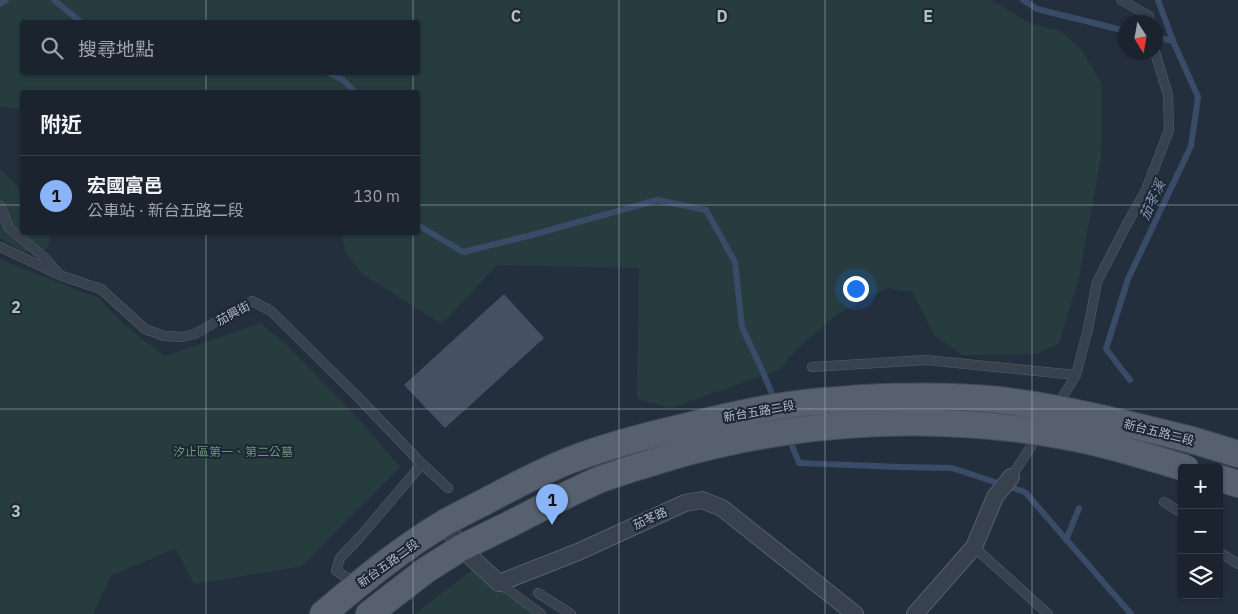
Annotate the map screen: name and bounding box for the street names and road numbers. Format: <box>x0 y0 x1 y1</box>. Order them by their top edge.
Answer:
street label: 茄興街 <box>214 298 252 328</box>
street label: 新台五路二段 <box>722 397 796 425</box>
street label: 新台五路二段 <box>1122 416 1196 448</box>
street label: 茄苳路 <box>630 504 670 532</box>
street label: 新台五路二段 <box>354 536 422 590</box>

